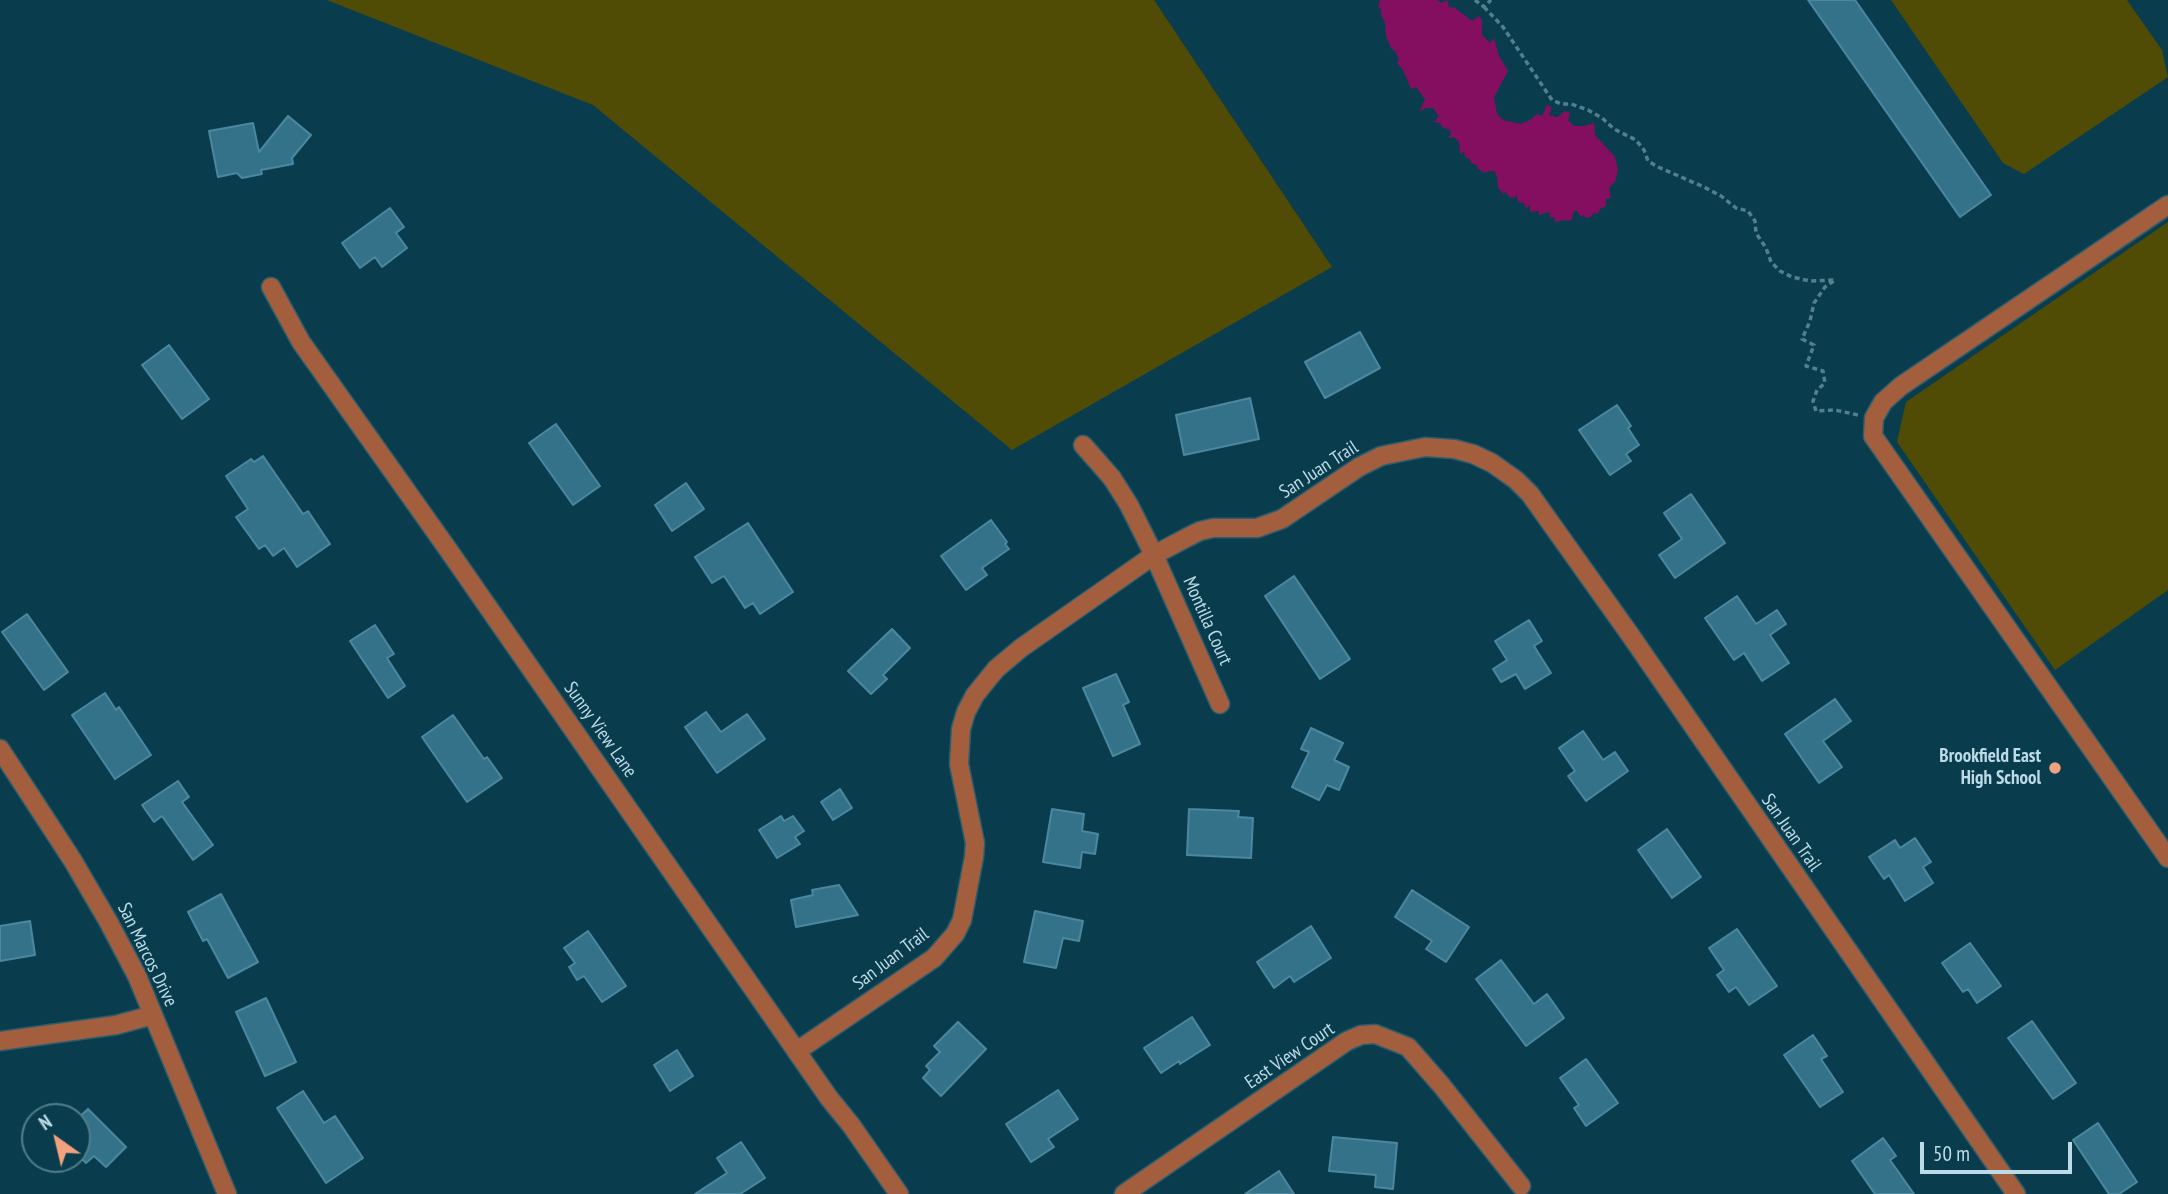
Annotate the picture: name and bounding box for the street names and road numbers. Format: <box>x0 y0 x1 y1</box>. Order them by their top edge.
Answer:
street label: San Juan Trail <box>1275 436 1363 504</box>
street label: Montilla Court <box>1177 573 1237 669</box>
street label: Sunny View Lane <box>559 678 641 782</box>
street label: San Juan Trail <box>1756 790 1826 876</box>
street label: San Marcos Drive <box>112 899 182 1011</box>
street label: San Juan Trail <box>849 923 933 995</box>
street label: East View Court <box>1241 1018 1339 1094</box>

